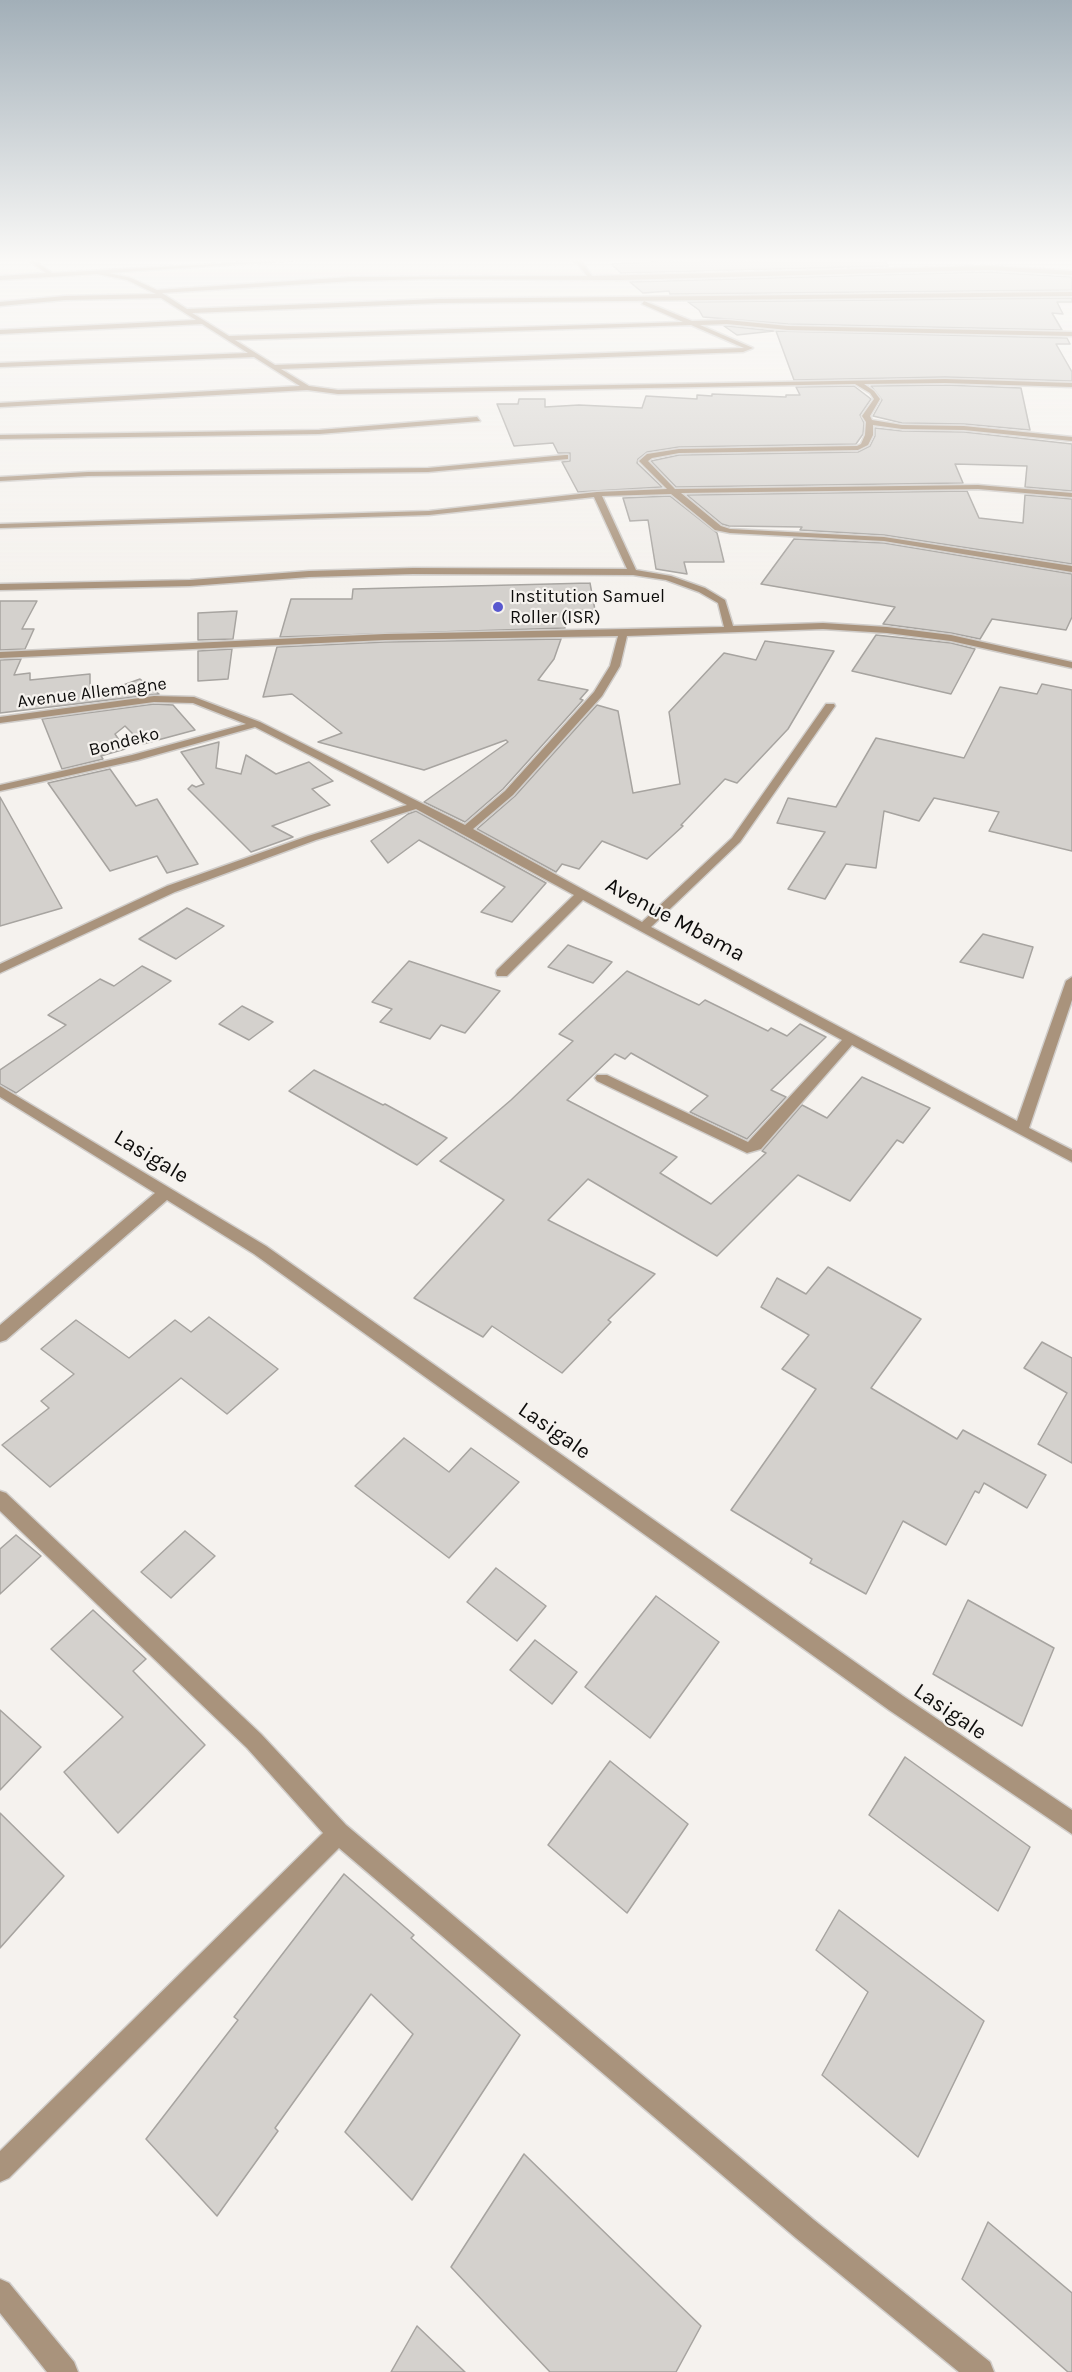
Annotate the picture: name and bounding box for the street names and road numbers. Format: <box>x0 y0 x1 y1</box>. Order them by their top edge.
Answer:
street label: Avenue Allemagne <box>16 673 168 713</box>
street label: Bondeko <box>87 723 161 761</box>
street label: Avenue Mbama <box>601 872 749 968</box>
street label: Lasigale <box>109 1124 193 1190</box>
street label: Lasigale <box>513 1397 595 1465</box>
street label: Lasigale <box>908 1678 992 1746</box>

